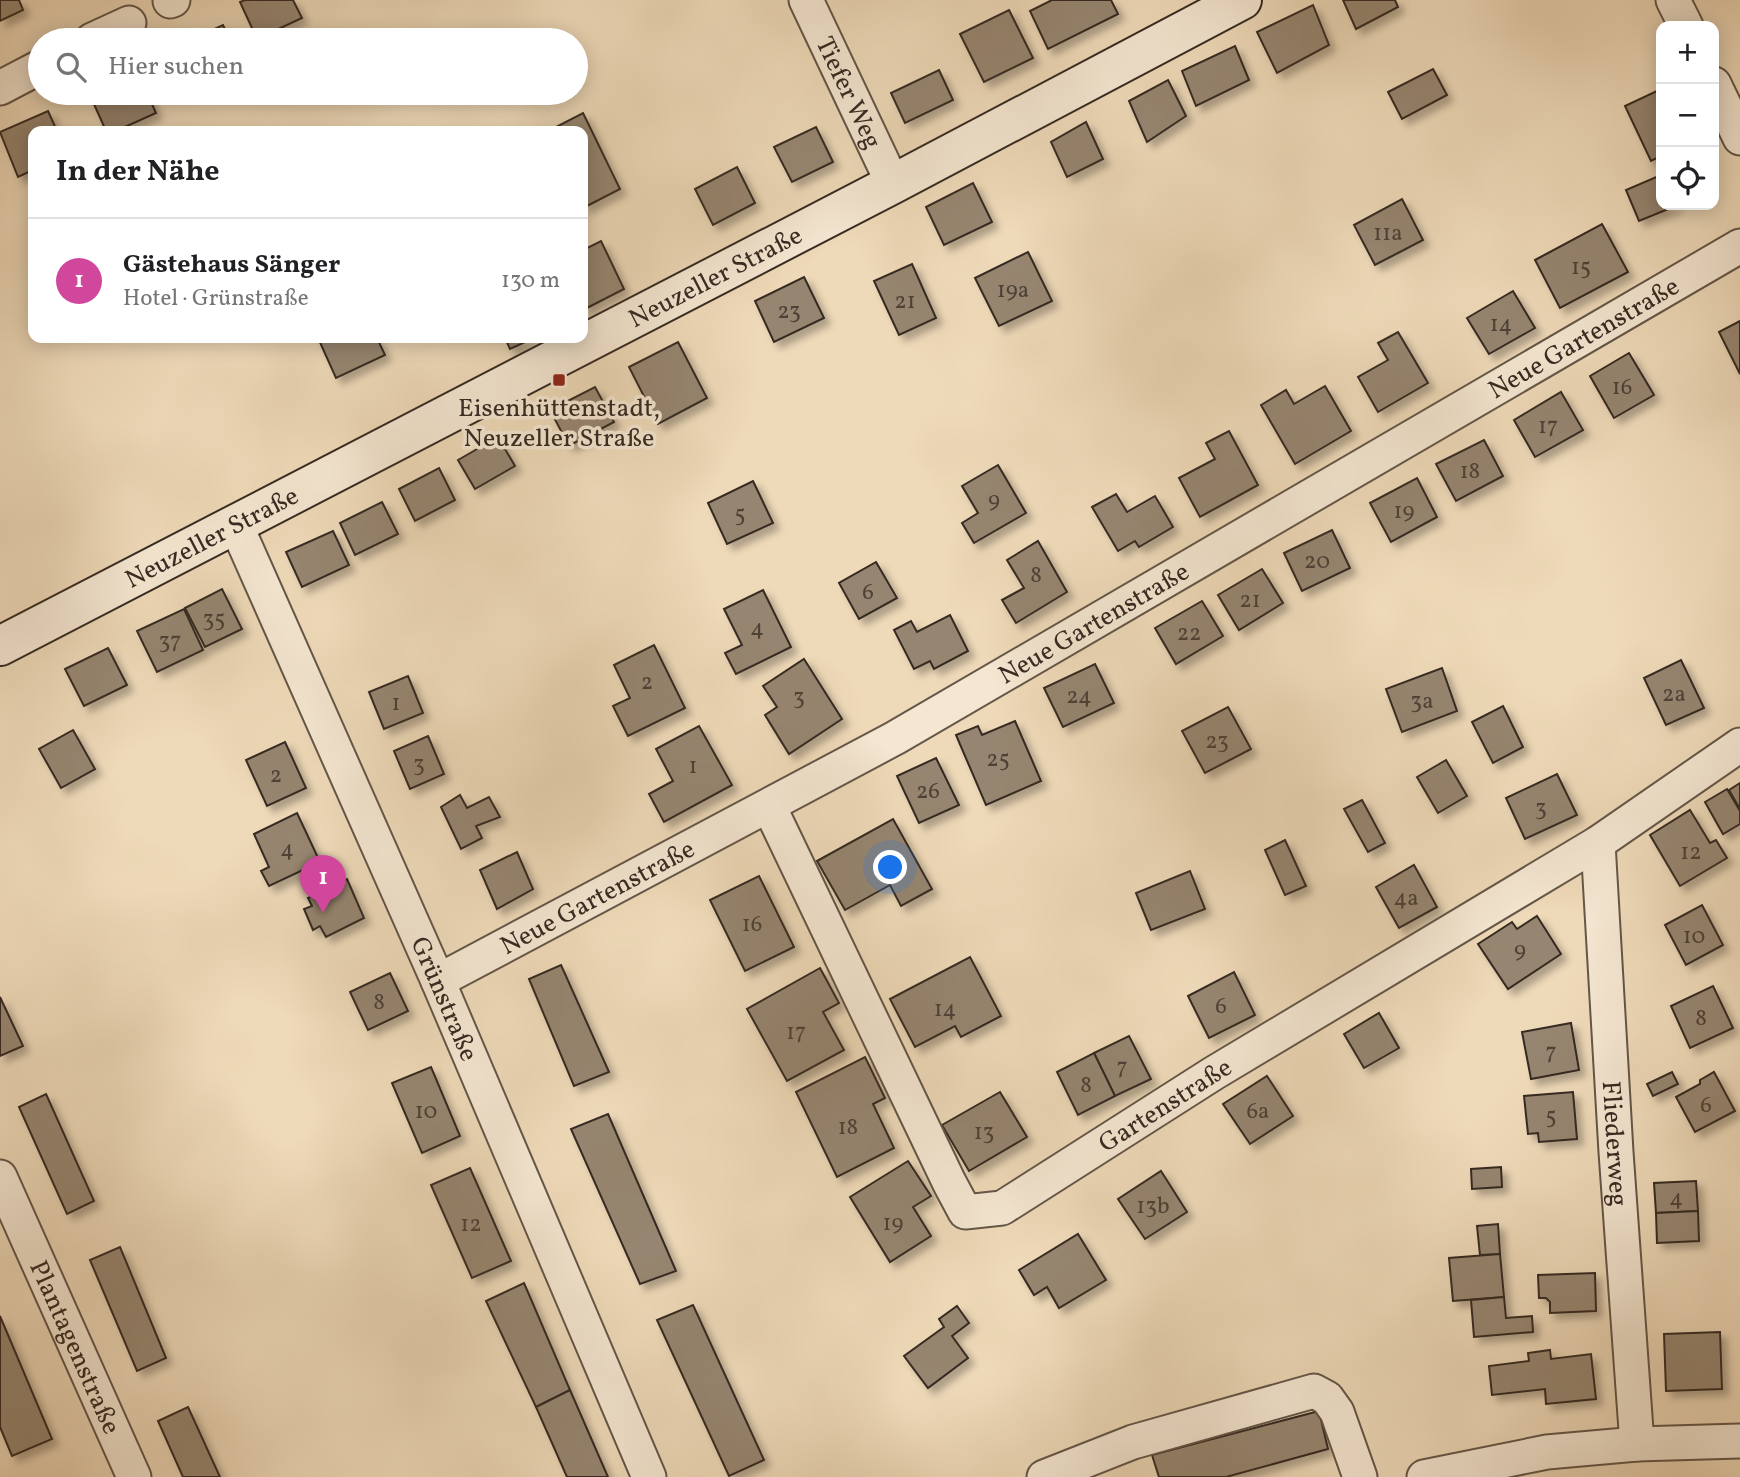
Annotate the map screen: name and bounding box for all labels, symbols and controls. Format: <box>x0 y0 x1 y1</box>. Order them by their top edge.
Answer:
map controls <box>1656 21 1719 210</box>
button: + <box>1656 21 1719 84</box>
search box <box>28 28 588 105</box>
street label: Tiefer Weg <box>806 31 890 155</box>
icon: search <box>52 48 90 86</box>
text: Hier suchen <box>108 49 244 85</box>
button: − <box>1656 84 1719 147</box>
button: locate <box>1656 147 1719 210</box>
text: In der Nähe <box>56 151 220 193</box>
street label: Neuzeller Straße <box>623 218 809 338</box>
house number: 11a <box>1373 218 1403 250</box>
text: Gästehaus Sänger <box>123 247 340 283</box>
house number: 15 <box>1571 252 1591 284</box>
text: 1 <box>74 265 84 297</box>
text: 130 m <box>501 265 560 297</box>
street label: Neue Gartenstraße <box>1482 269 1686 409</box>
house number: 19a <box>997 275 1029 307</box>
text: Hotel · Grünstraße <box>123 283 309 315</box>
house number: 21 <box>894 286 916 318</box>
house number: 23 <box>777 296 801 328</box>
house number: 14 <box>1490 309 1512 341</box>
marker: Eisenhüttenstadt, Neuzeller Straße <box>551 372 567 388</box>
house number: 16 <box>1612 372 1632 404</box>
place label: Eisenhüttenstadt, Neuzeller Straße <box>458 391 660 457</box>
house number: 17 <box>1538 411 1558 443</box>
house number: 18 <box>1460 456 1480 488</box>
street label: Neuzeller Straße <box>119 479 305 598</box>
house number: 9 <box>988 485 1000 517</box>
house number: 19 <box>1394 496 1414 528</box>
house number: 5 <box>734 499 746 531</box>
house number: 20 <box>1304 546 1330 578</box>
street label: Neue Gartenstraße <box>992 555 1196 694</box>
house number: 8 <box>1030 560 1042 592</box>
house number: 6 <box>862 577 874 609</box>
house number: 21 <box>1239 585 1261 617</box>
house number: 35 <box>203 604 225 636</box>
house number: 4 <box>750 613 764 645</box>
house number: 22 <box>1177 618 1201 650</box>
house number: 37 <box>159 626 181 658</box>
house number: 2 <box>641 667 653 699</box>
house number: 2a <box>1662 679 1686 711</box>
house number: 24 <box>1066 681 1092 713</box>
house number: 3 <box>793 682 805 714</box>
house number: 3a <box>1410 686 1434 718</box>
house number: 1 <box>392 688 400 720</box>
house number: 23 <box>1205 726 1229 758</box>
house number: 25 <box>986 744 1010 776</box>
house number: 3 <box>413 749 425 781</box>
house number: 1 <box>689 751 697 783</box>
house number: 2 <box>270 760 282 792</box>
house number: 26 <box>916 776 940 808</box>
house number: 3 <box>1535 793 1547 825</box>
street label: Neue Gartenstraße <box>494 832 701 965</box>
house number: 4 <box>280 834 294 866</box>
house number: 12 <box>1680 837 1702 869</box>
your location <box>873 850 907 884</box>
pin: 1 <box>300 855 346 913</box>
house number: 4a <box>1393 883 1419 915</box>
house number: 16 <box>742 909 762 941</box>
house number: 10 <box>1683 921 1705 953</box>
street label: Grünstraße <box>401 932 486 1067</box>
house number: 9 <box>1514 935 1526 967</box>
house number: 8 <box>373 987 385 1019</box>
house number: 6 <box>1215 991 1227 1023</box>
house number: 14 <box>934 994 956 1026</box>
house number: 8 <box>1695 1003 1707 1035</box>
house number: 17 <box>786 1017 806 1049</box>
house number: 7 <box>1545 1037 1557 1069</box>
street label: Gartenstraße <box>1092 1050 1239 1162</box>
house number: 7 <box>1116 1052 1128 1084</box>
house number: 8 <box>1080 1070 1092 1102</box>
street label: Fliederweg <box>1592 1080 1636 1208</box>
house number: 6 <box>1700 1090 1712 1122</box>
house number: 10 <box>415 1096 437 1128</box>
house number: 6a <box>1246 1096 1270 1128</box>
house number: 5 <box>1545 1101 1557 1133</box>
house number: 18 <box>838 1112 858 1144</box>
house number: 13 <box>974 1117 994 1149</box>
house number: 4 <box>1669 1183 1683 1215</box>
house number: 13b <box>1136 1191 1170 1223</box>
house number: 19 <box>883 1208 903 1240</box>
house number: 12 <box>460 1209 482 1241</box>
street label: Plantagenstraße <box>20 1255 129 1440</box>

